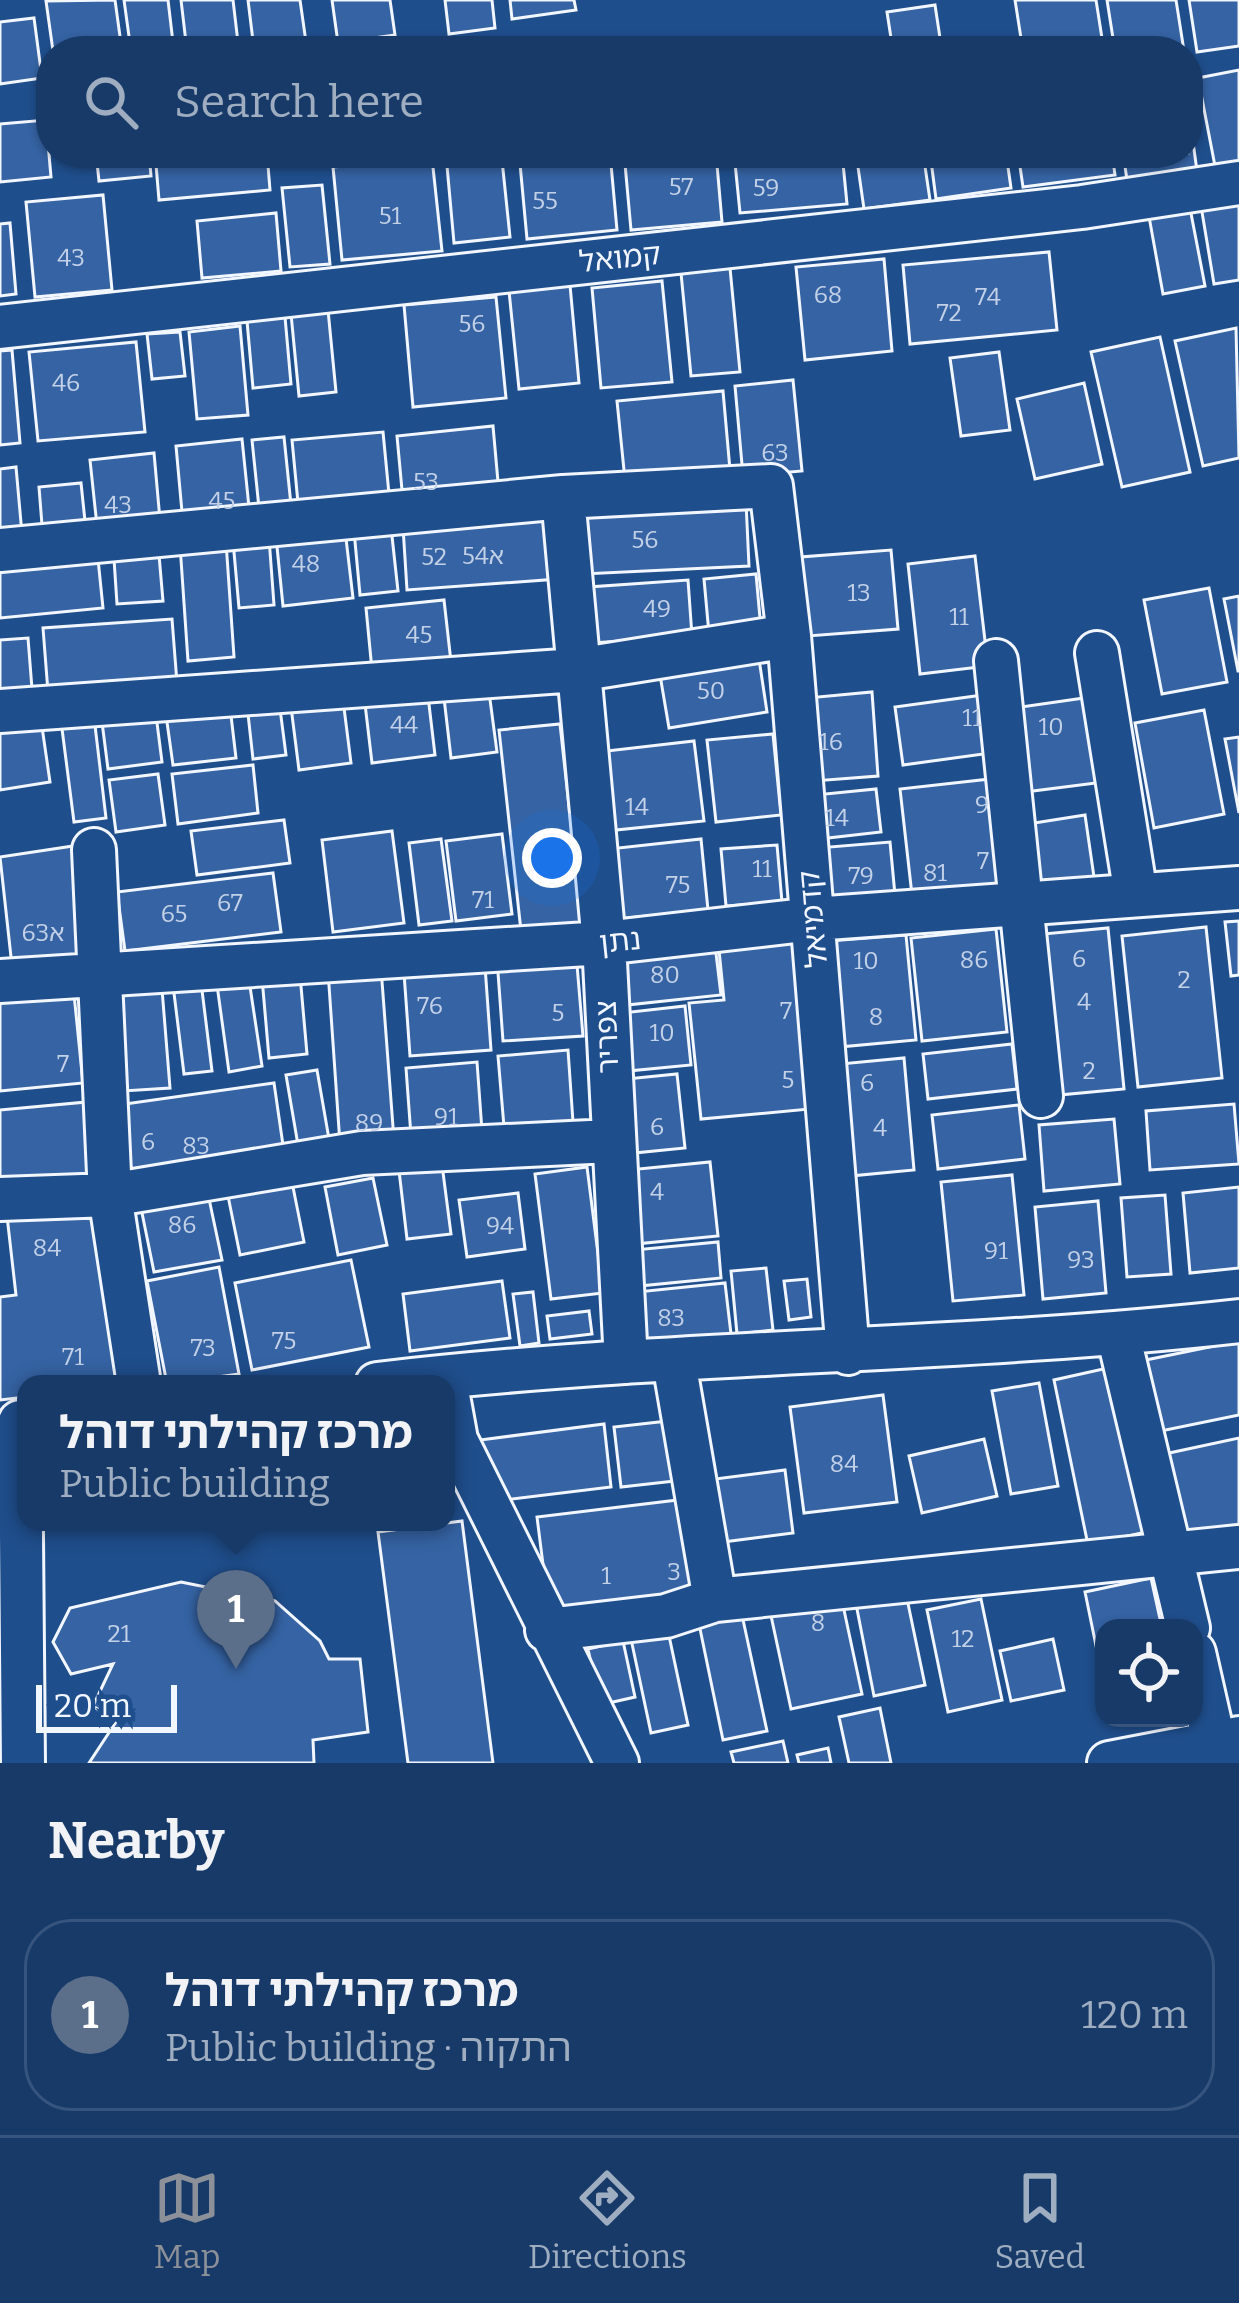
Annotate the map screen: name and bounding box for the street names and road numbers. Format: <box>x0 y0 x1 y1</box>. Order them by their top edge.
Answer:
street label: קמואל <box>577 236 663 280</box>
street label: קדמיאל <box>791 869 835 969</box>
street label: נתן <box>597 921 643 961</box>
street label: צפריר <box>588 1000 626 1074</box>

